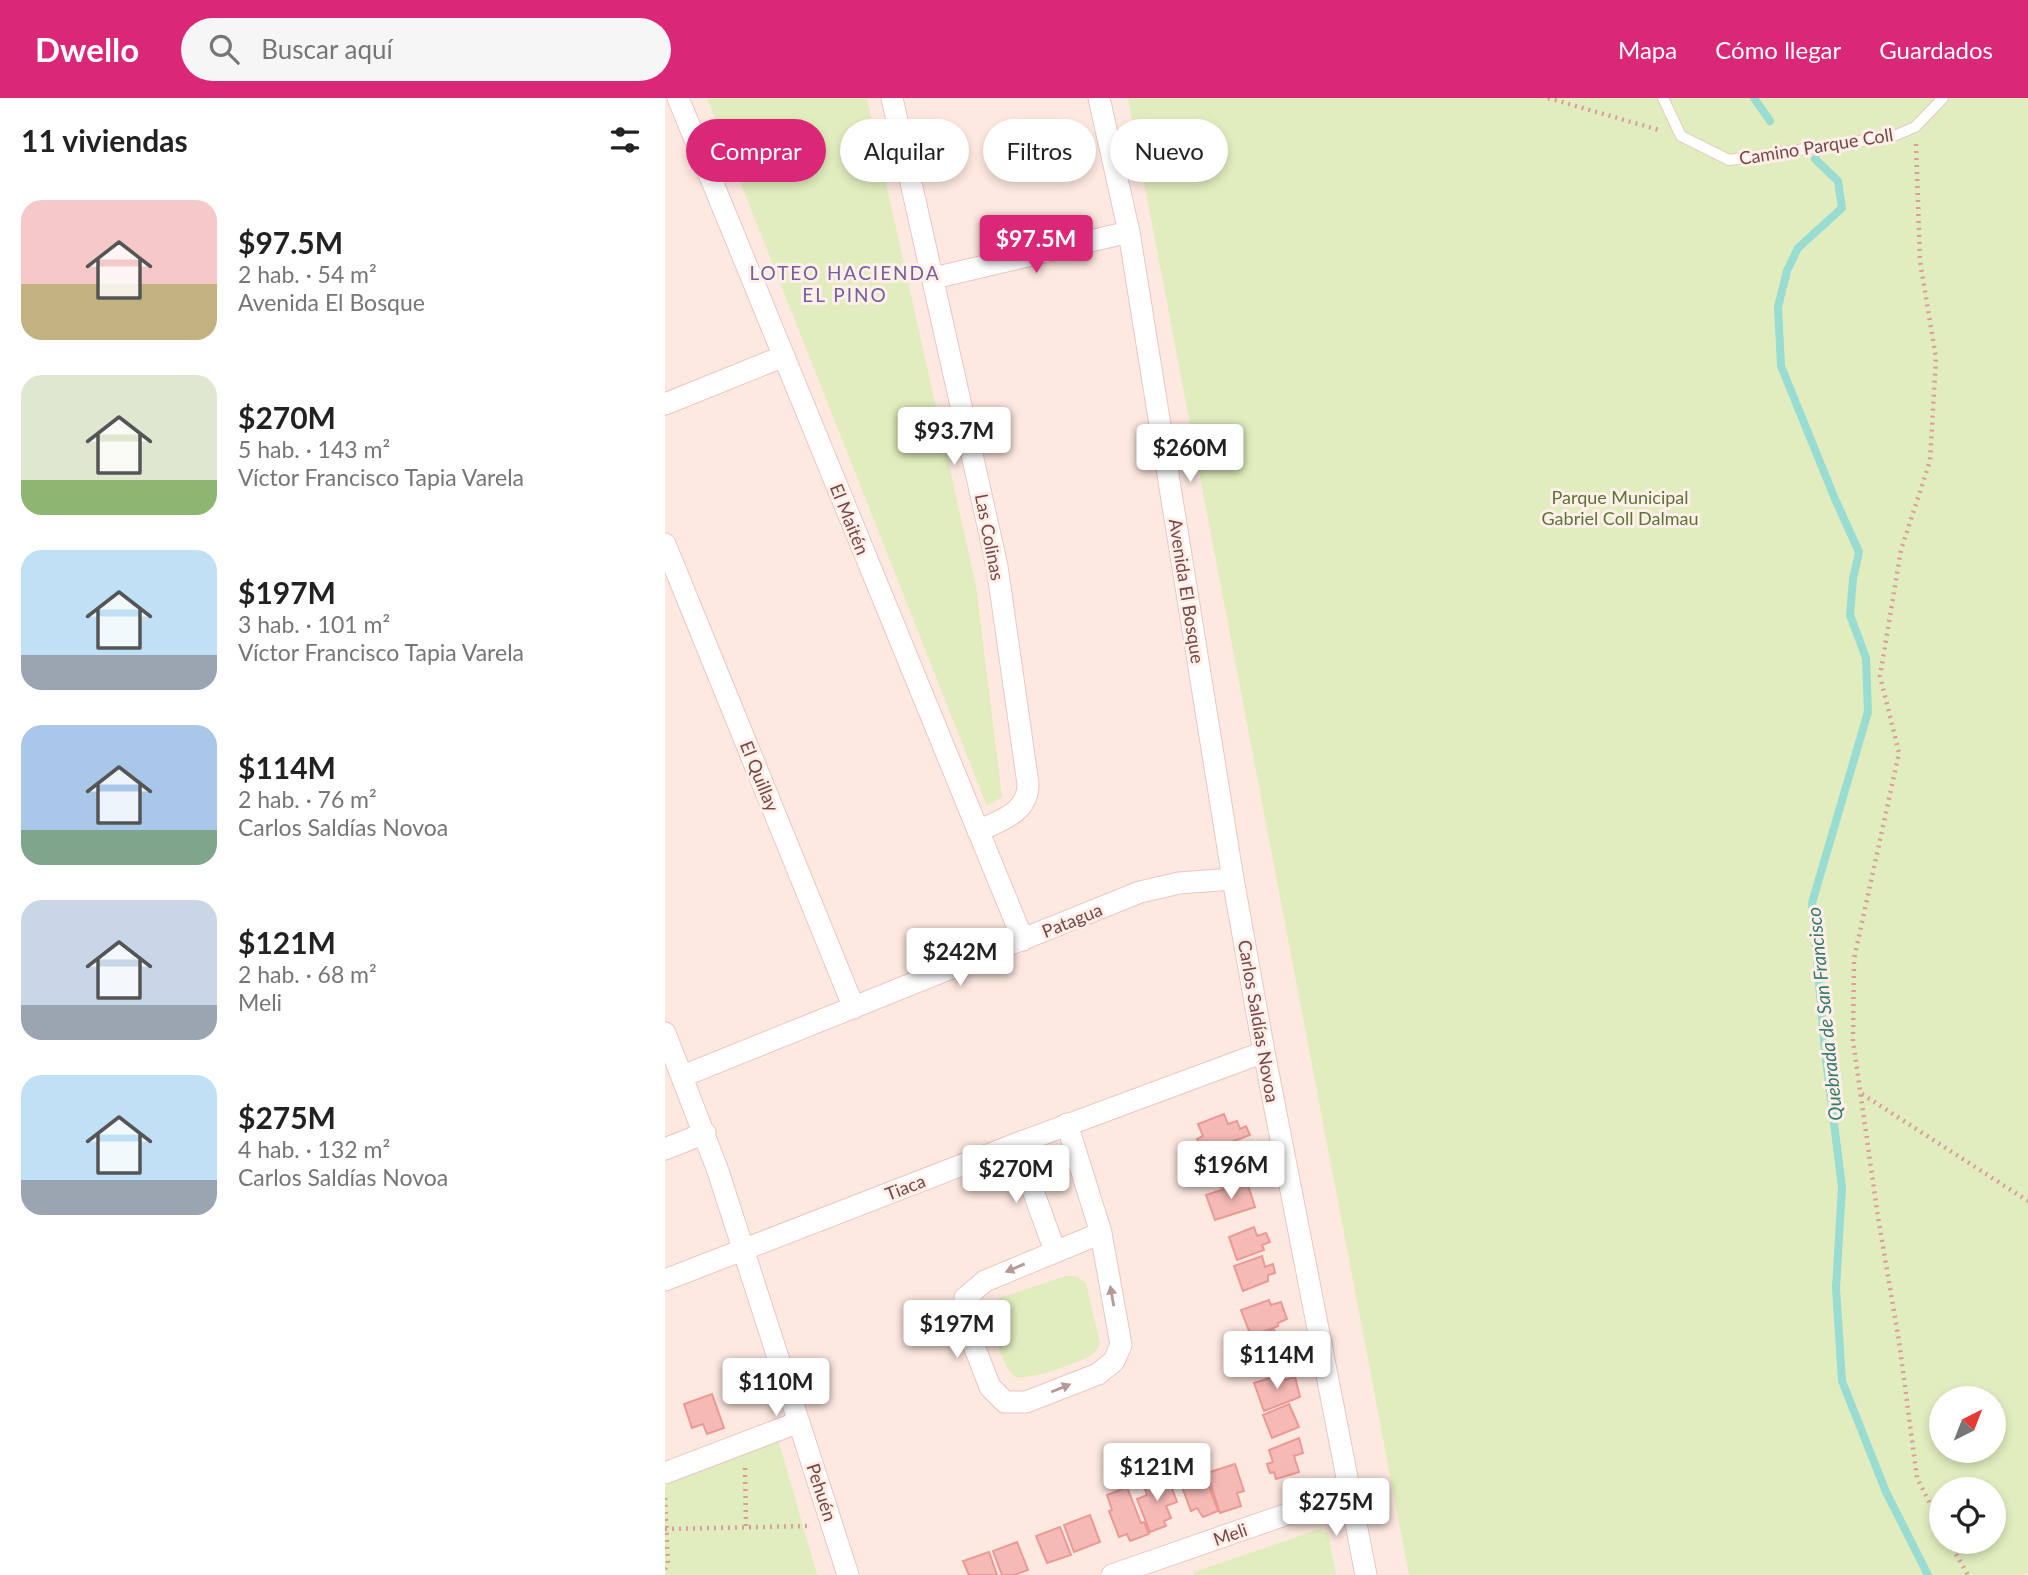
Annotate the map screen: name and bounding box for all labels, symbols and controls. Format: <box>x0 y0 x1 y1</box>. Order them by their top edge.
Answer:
search box <box>181 18 671 81</box>
text: Dwello <box>35 29 139 69</box>
icon: search <box>205 30 243 68</box>
text: Buscar aquí <box>261 33 393 65</box>
text: Mapa <box>1618 35 1677 64</box>
text: Cómo llegar <box>1715 35 1841 64</box>
text: Guardados <box>1879 35 1993 64</box>
chip: Comprar <box>686 119 826 182</box>
chip: Alquilar <box>840 119 969 182</box>
chip: Filtros <box>983 119 1096 182</box>
chip: Nuevo <box>1110 119 1228 182</box>
icon: filters <box>606 121 644 159</box>
text: 11 viviendas <box>21 122 188 158</box>
street label: Camino Parque Coll <box>1738 123 1894 169</box>
pin: $97.5M <box>979 216 1093 275</box>
text: $97.5M <box>238 224 343 260</box>
text: $97.5M <box>996 224 1076 252</box>
icon: home <box>77 228 161 312</box>
text: 2 hab. · 54 m² <box>238 260 377 288</box>
district label: LOTEO HACIENDA EL PINO <box>749 261 941 306</box>
text: Avenida El Bosque <box>238 288 425 316</box>
text: $270M <box>238 399 336 435</box>
icon: home <box>77 403 161 487</box>
pin: $93.7M <box>897 408 1011 467</box>
text: $93.7M <box>914 416 994 444</box>
pin: $260M <box>1141 424 1239 484</box>
text: $260M <box>1152 433 1228 461</box>
text: 5 hab. · 143 m² <box>238 435 390 463</box>
text: Víctor Francisco Tapia Varela <box>238 463 524 491</box>
street label: El Maitén <box>826 480 874 558</box>
park label: Parque Municipal Gabriel Coll Dalmau <box>1542 486 1698 529</box>
street label: Las Colinas <box>971 492 1009 582</box>
street label: Avenida El Bosque <box>1165 517 1209 665</box>
text: $197M <box>238 574 336 610</box>
icon: home <box>77 578 161 662</box>
text: 3 hab. · 101 m² <box>238 610 390 638</box>
text: Víctor Francisco Tapia Varela <box>238 638 524 666</box>
street label: El Quillay <box>736 737 784 815</box>
text: $114M <box>238 749 336 785</box>
icon: home <box>77 753 161 837</box>
text: 2 hab. · 76 m² <box>238 785 377 813</box>
text: Carlos Saldías Novoa <box>238 813 448 841</box>
street label: Patagua <box>1039 898 1105 942</box>
water label: Quebrada de San Francisco <box>1801 906 1847 1122</box>
text: $121M <box>238 924 336 960</box>
icon: home <box>77 928 161 1012</box>
pin: $242M <box>911 928 1009 988</box>
text: $242M <box>922 937 998 965</box>
street label: Carlos Saldías Novoa <box>1234 938 1284 1104</box>
text: 2 hab. · 68 m² <box>238 960 377 988</box>
text: Meli <box>238 988 282 1016</box>
text: $275M <box>238 1099 336 1135</box>
icon: home <box>77 1103 161 1187</box>
text: 4 hab. · 132 m² <box>238 1135 390 1163</box>
pin: $196M <box>1182 1142 1280 1201</box>
pin: $270M <box>967 1146 1065 1205</box>
text: $196M <box>1193 1150 1269 1178</box>
text: $270M <box>978 1154 1054 1182</box>
text: Carlos Saldías Novoa <box>238 1163 448 1191</box>
street label: Tiaca <box>882 1169 928 1205</box>
one-way arrow <box>1005 1263 1026 1274</box>
one-way arrow <box>1107 1284 1118 1306</box>
pin: $197M <box>908 1300 1006 1360</box>
text: $197M <box>919 1309 995 1337</box>
pin: $114M <box>1228 1332 1326 1391</box>
text: $114M <box>1239 1340 1315 1368</box>
pin: $110M <box>727 1358 825 1418</box>
text: $110M <box>738 1367 814 1395</box>
one-way arrow <box>1051 1382 1072 1393</box>
north arrow <box>1929 1386 2005 1463</box>
map controls <box>1929 1386 2006 1554</box>
pin: $121M <box>1108 1444 1206 1503</box>
text: $121M <box>1119 1452 1195 1480</box>
street label: Pehuén <box>802 1460 842 1524</box>
button: locate <box>1929 1477 2006 1554</box>
pin: $275M <box>1287 1478 1385 1538</box>
text: $275M <box>1298 1487 1374 1515</box>
street label: Meli <box>1210 1518 1250 1550</box>

